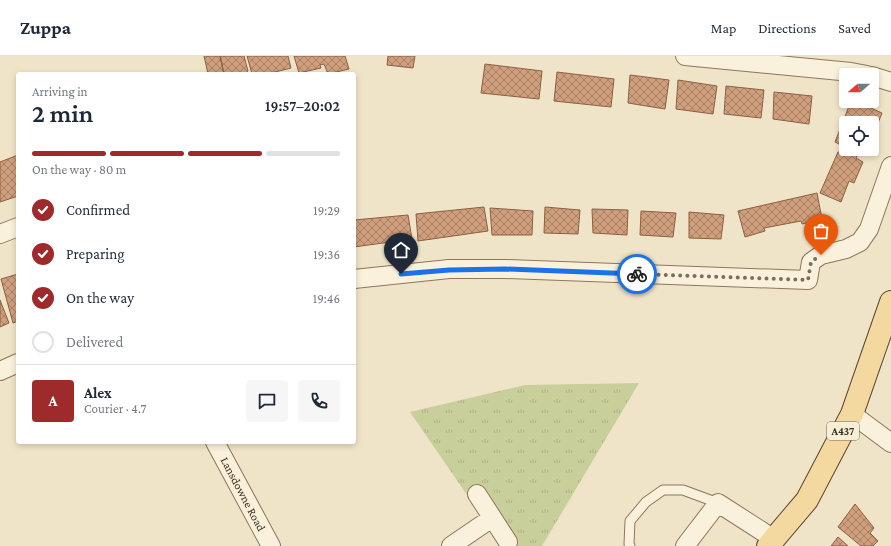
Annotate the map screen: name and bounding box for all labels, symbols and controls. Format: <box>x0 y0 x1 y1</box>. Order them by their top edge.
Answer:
text: Zuppa <box>20 17 71 38</box>
text: Map <box>711 20 736 36</box>
text: Directions <box>758 20 816 36</box>
text: Saved <box>838 20 871 36</box>
north arrow <box>839 68 879 108</box>
map controls <box>839 68 879 156</box>
text: Arriving in <box>32 84 88 99</box>
text: 19:57–20:02 <box>265 98 340 114</box>
text: 2 min <box>32 99 93 128</box>
button: locate <box>839 116 879 156</box>
text: On the way · 80 m <box>32 162 126 177</box>
icon: check <box>32 199 54 221</box>
text: Confirmed <box>66 202 130 218</box>
text: 19:29 <box>313 203 340 218</box>
pin <box>804 214 838 255</box>
icon: bag <box>810 220 832 242</box>
pin <box>384 233 418 274</box>
icon: home <box>390 239 412 261</box>
icon: check <box>32 243 54 265</box>
text: Preparing <box>66 246 125 262</box>
text: 19:36 <box>313 247 340 262</box>
courier <box>617 254 657 294</box>
icon: bike <box>626 263 648 285</box>
icon: check <box>32 287 54 309</box>
text: On the way <box>66 290 134 306</box>
text: 19:46 <box>313 291 340 306</box>
text: Delivered <box>66 334 123 350</box>
button: chat <box>246 380 288 422</box>
button: phone <box>298 380 340 422</box>
text: Alex <box>84 385 112 401</box>
text: A <box>49 393 57 409</box>
text: Courier · 4.7 <box>84 401 147 416</box>
road number: A437 <box>827 422 859 440</box>
street label: Lansdowne Road <box>218 454 269 534</box>

